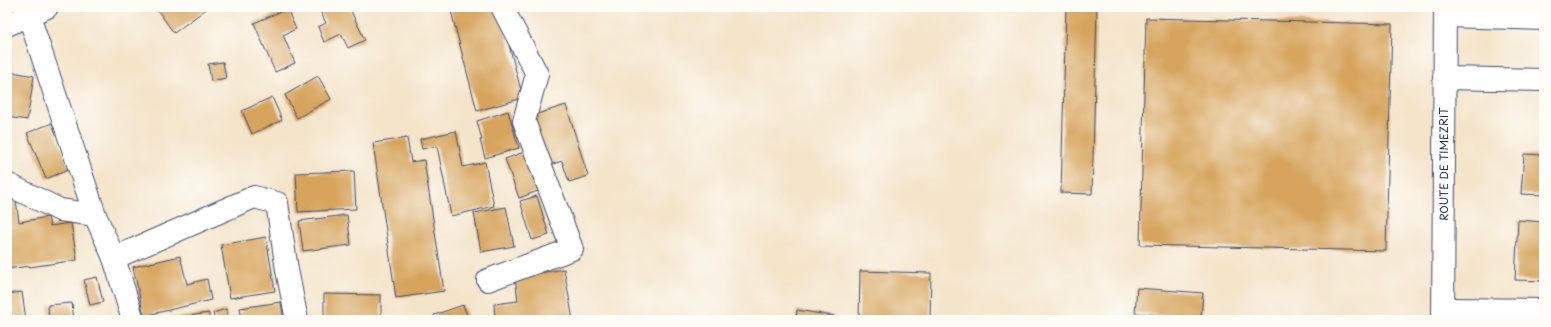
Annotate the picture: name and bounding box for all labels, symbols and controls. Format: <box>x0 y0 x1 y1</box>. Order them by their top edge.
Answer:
street label: ROUTE DE TIMEZRIT <box>1435 107 1452 221</box>

